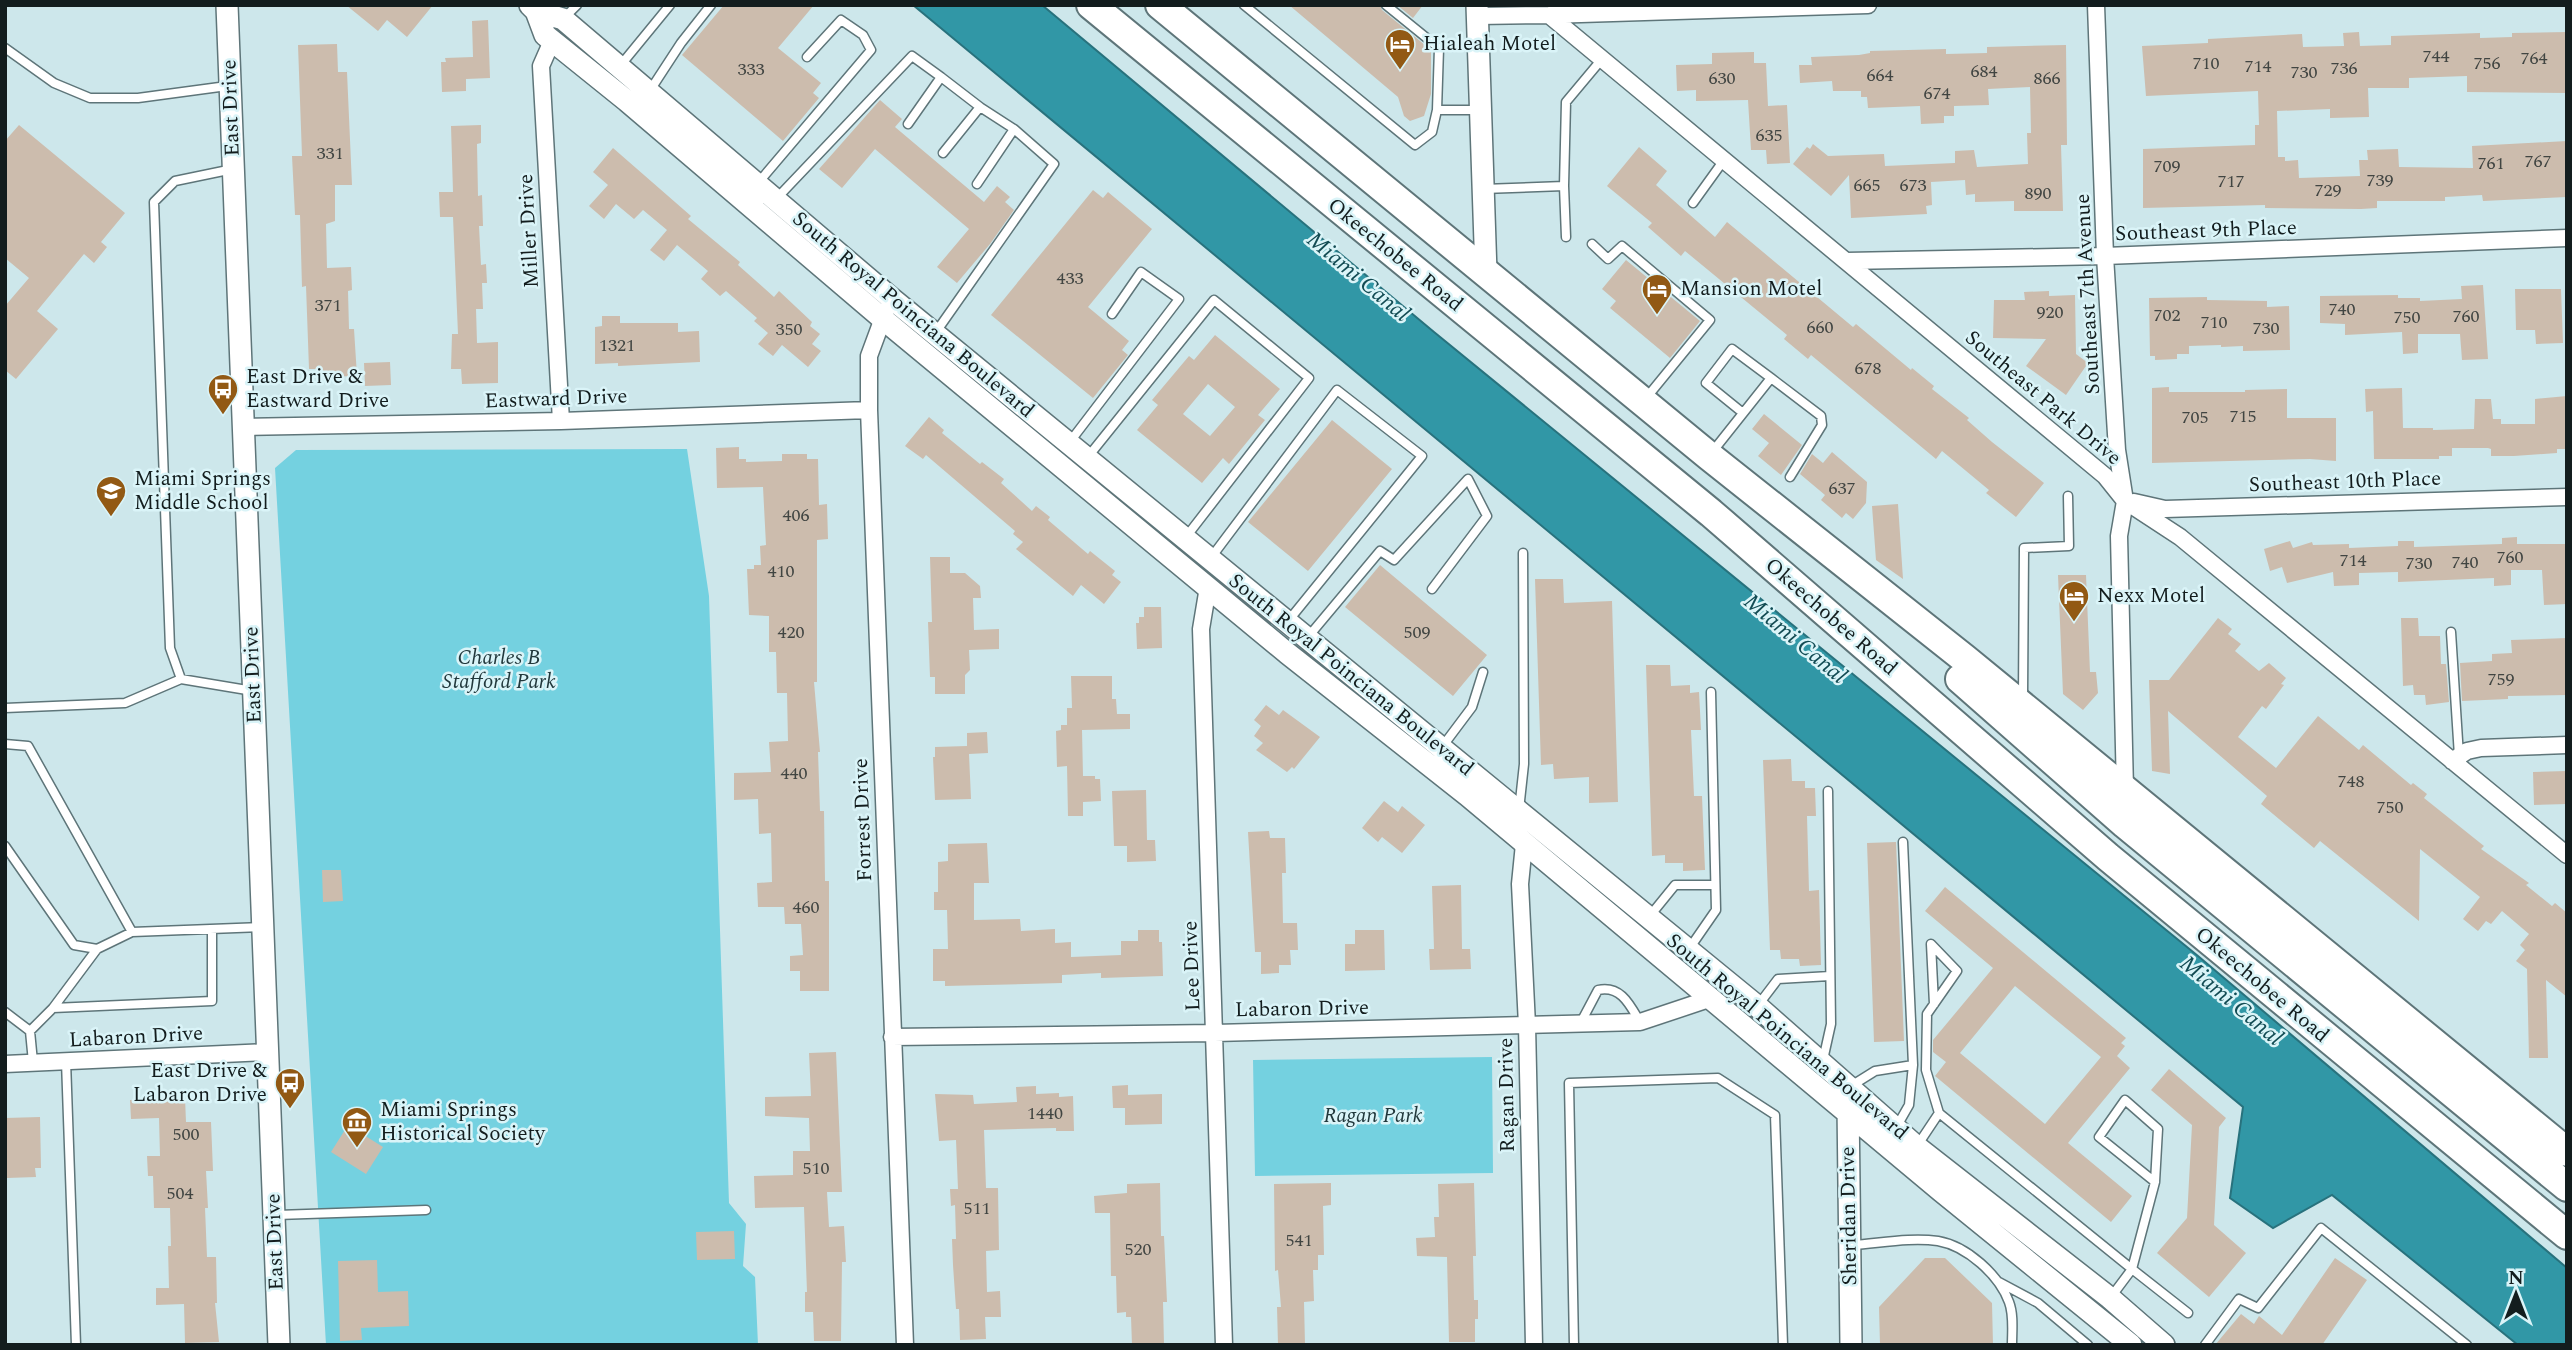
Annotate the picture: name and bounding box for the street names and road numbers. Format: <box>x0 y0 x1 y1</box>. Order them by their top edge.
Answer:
street label: East Drive <box>213 59 249 157</box>
street label: Miller Drive <box>510 173 548 289</box>
street label: Okeechobee Road <box>1320 190 1470 320</box>
street label: Southeast 7th Avenue <box>2067 193 2109 395</box>
street label: South Royal Poinciana Boulevard <box>785 204 1041 426</box>
street label: Southeast 9th Place <box>2115 212 2297 250</box>
street label: Southeast Park Drive <box>1957 323 2129 473</box>
street label: Eastward Drive <box>484 381 628 417</box>
street label: Southeast 10th Place <box>2248 463 2442 501</box>
street label: Okeechobee Road <box>1758 550 1904 684</box>
street label: South Royal Poinciana Boulevard <box>1221 566 1481 784</box>
street label: East Drive <box>235 626 271 724</box>
street label: Forrest Drive <box>845 758 881 882</box>
street label: Okeechobee Road <box>2188 919 2336 1051</box>
street label: Lee Drive <box>1174 920 1210 1012</box>
street label: South Royal Poinciana Boulevard <box>1659 926 1915 1148</box>
street label: Labaron Drive <box>1235 992 1369 1026</box>
street label: Labaron Drive <box>68 1018 204 1056</box>
street label: Ragan Drive <box>1490 1037 1524 1153</box>
street label: Sheridan Drive <box>1832 1146 1866 1286</box>
street label: East Drive <box>257 1193 293 1291</box>

